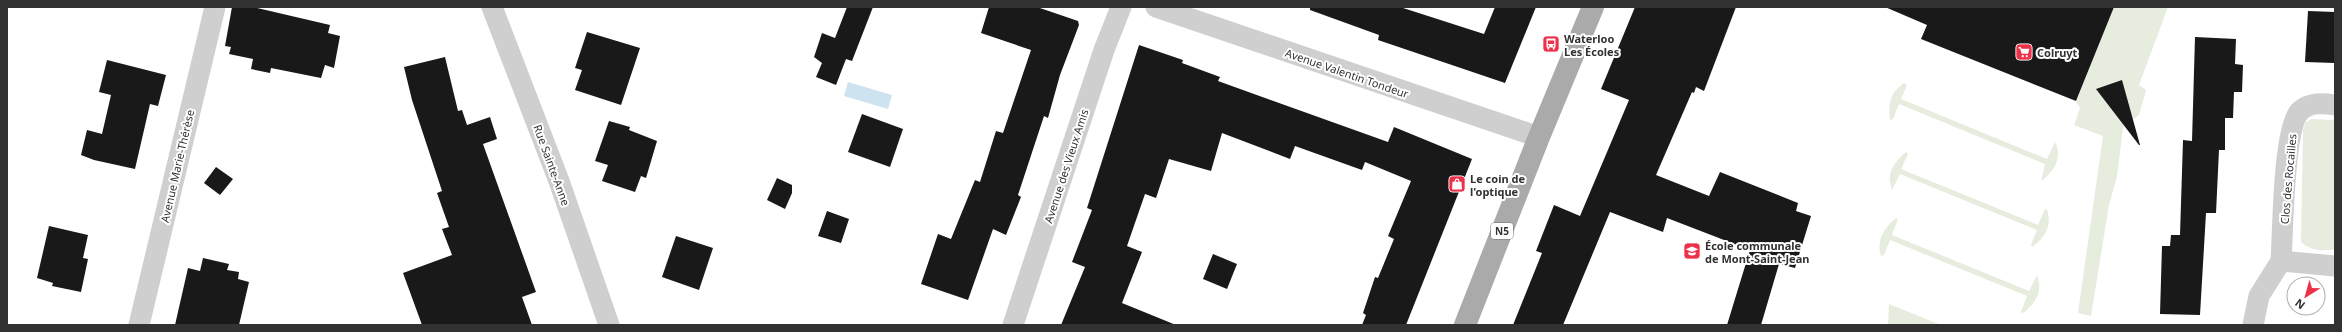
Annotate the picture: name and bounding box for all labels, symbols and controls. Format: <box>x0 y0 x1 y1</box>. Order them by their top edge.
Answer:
place label: Waterloo Les Écoles <box>1564 31 1620 59</box>
bus stop icon: Waterloo Les Écoles <box>1541 34 1561 54</box>
supermarket icon: Colruyt <box>2014 42 2034 62</box>
street label: Avenue Valentin Tondeur <box>1283 45 1411 101</box>
place label: Colruyt <box>2037 45 2078 60</box>
street label: Avenue des Vieux Amis <box>1040 107 1092 225</box>
street label: Avenue Marie-Thérèse <box>157 108 197 224</box>
street label: Rue Sainte-Anne <box>530 122 574 208</box>
street label: Clos des Rocailles <box>2277 133 2299 225</box>
place label: Le coin de l'optique <box>1470 171 1525 199</box>
shop icon: Le coin de l'optique <box>1447 174 1467 194</box>
road number: N5 <box>1491 223 1513 239</box>
place label: École communale de Mont-Saint-Jean <box>1705 238 1809 266</box>
school or university icon: École communale de Mont-Saint-Jean <box>1682 241 1702 261</box>
north arrow <box>2286 276 2326 316</box>
text: N <box>2292 296 2308 313</box>

